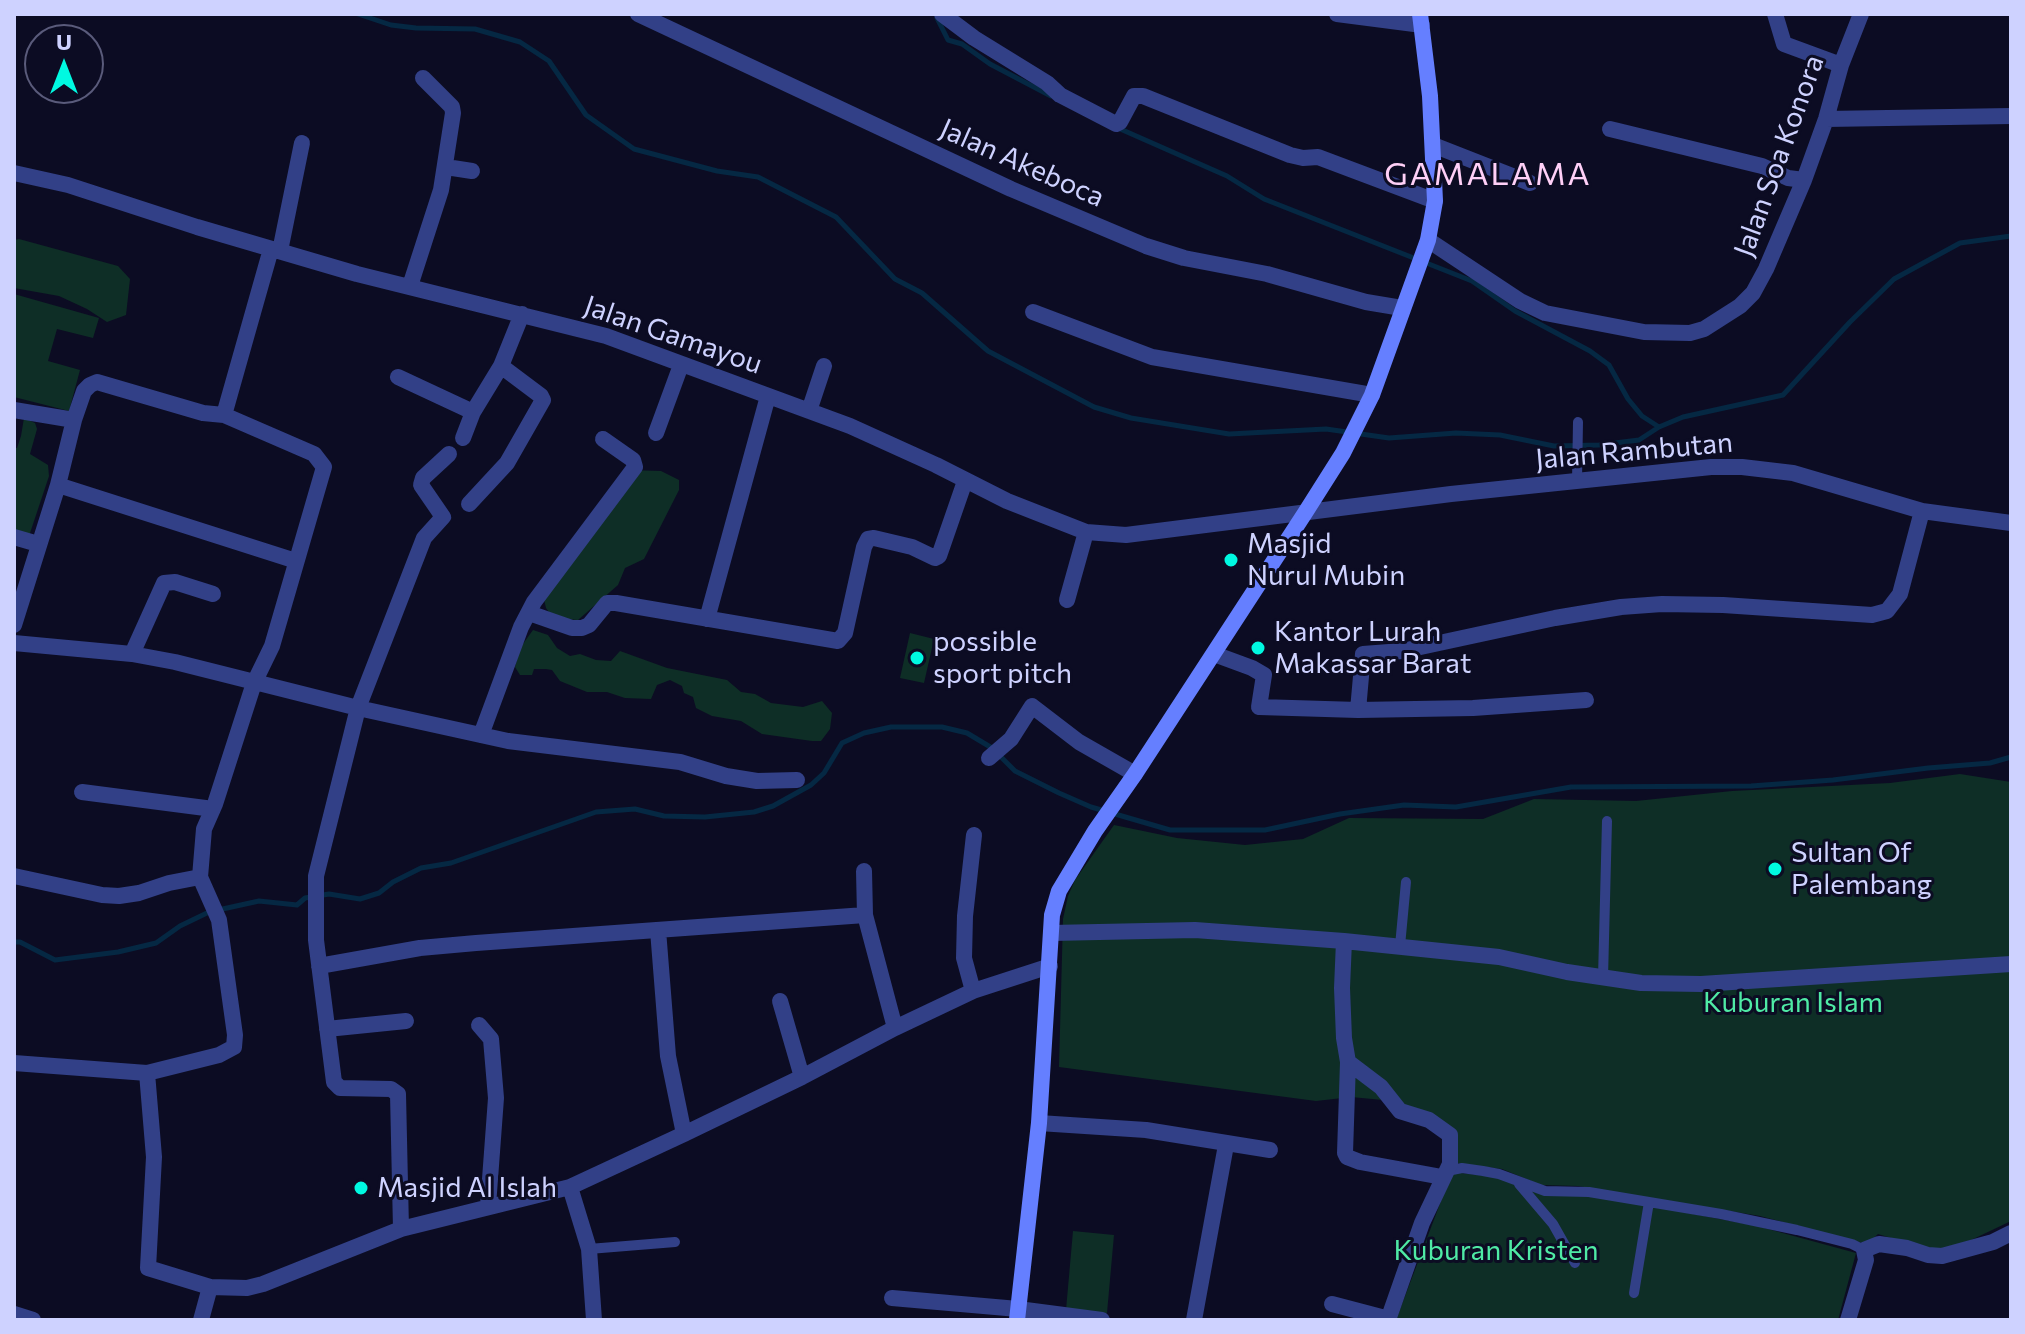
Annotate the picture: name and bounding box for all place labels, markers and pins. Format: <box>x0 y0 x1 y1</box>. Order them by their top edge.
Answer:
place label: Masjid Nurul Mubin <box>1247 527 1405 593</box>
marker: Masjid Nurul Mubin <box>1222 551 1240 569</box>
place label: Kantor Lurah Makassar Barat <box>1274 615 1471 681</box>
place label: possible sport pitch <box>933 625 1072 691</box>
marker: Kantor Lurah Makassar Barat <box>1249 639 1267 657</box>
marker: possible sport pitch <box>908 649 926 667</box>
place label: Sultan Of Palembang <box>1791 836 1932 902</box>
marker: Sultan Of Palembang <box>1766 860 1784 878</box>
place label: Masjid Al Islah <box>377 1171 557 1205</box>
marker: Masjid Al Islah <box>352 1179 370 1197</box>

